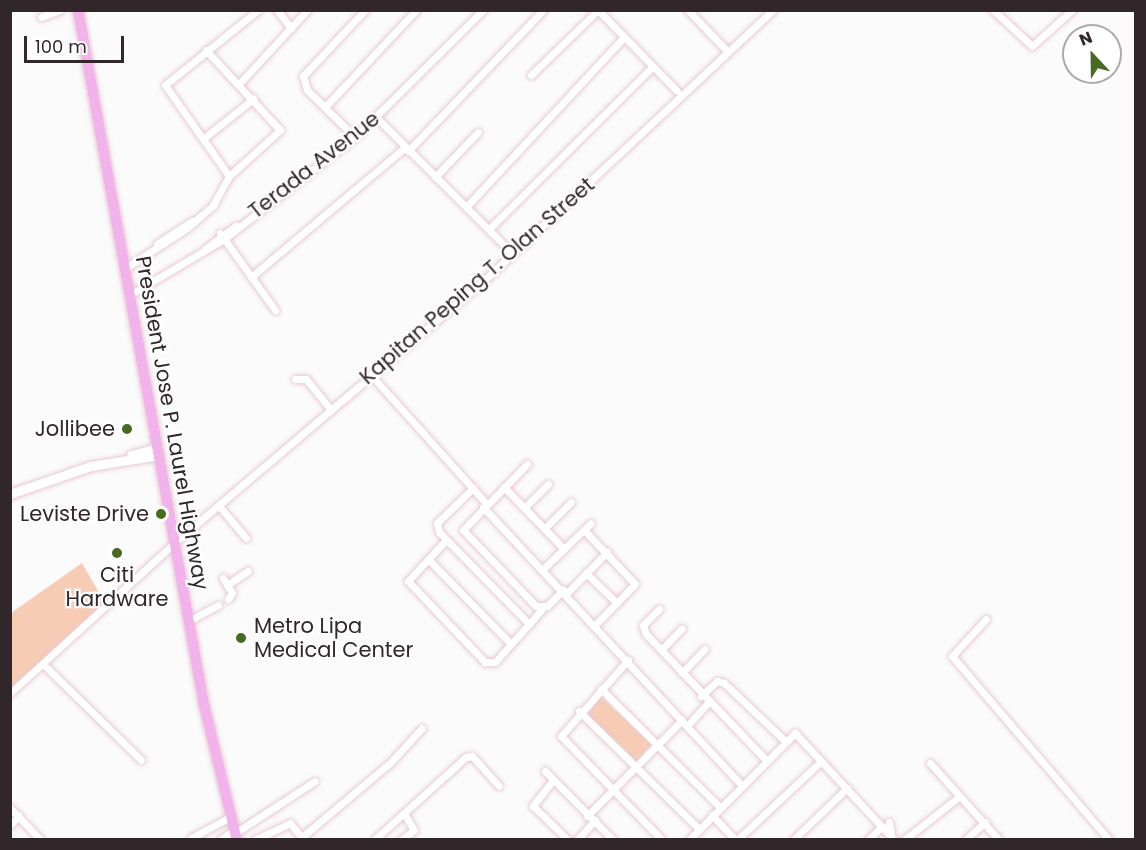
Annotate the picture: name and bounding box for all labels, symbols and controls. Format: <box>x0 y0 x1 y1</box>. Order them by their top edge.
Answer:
scale bar <box>27 24 128 62</box>
north arrow <box>1062 24 1122 84</box>
text: N <box>1076 26 1096 52</box>
text: 100 m <box>35 34 87 59</box>
street label: Terada Avenue <box>243 106 385 224</box>
street label: Kapitan Peping T. Olan Street <box>355 172 599 390</box>
street label: President Jose P. Laurel Highway <box>130 254 214 592</box>
place label: Jollibee <box>35 416 115 442</box>
marker: Jollibee <box>120 422 134 436</box>
place label: Leviste Drive <box>20 501 149 527</box>
marker: Leviste Drive <box>154 507 168 521</box>
marker: Citi Hardware <box>110 546 124 560</box>
place label: Citi Hardware <box>65 562 169 612</box>
place label: Metro Lipa Medical Center <box>254 613 413 663</box>
marker: Metro Lipa Medical Center <box>232 629 250 647</box>

